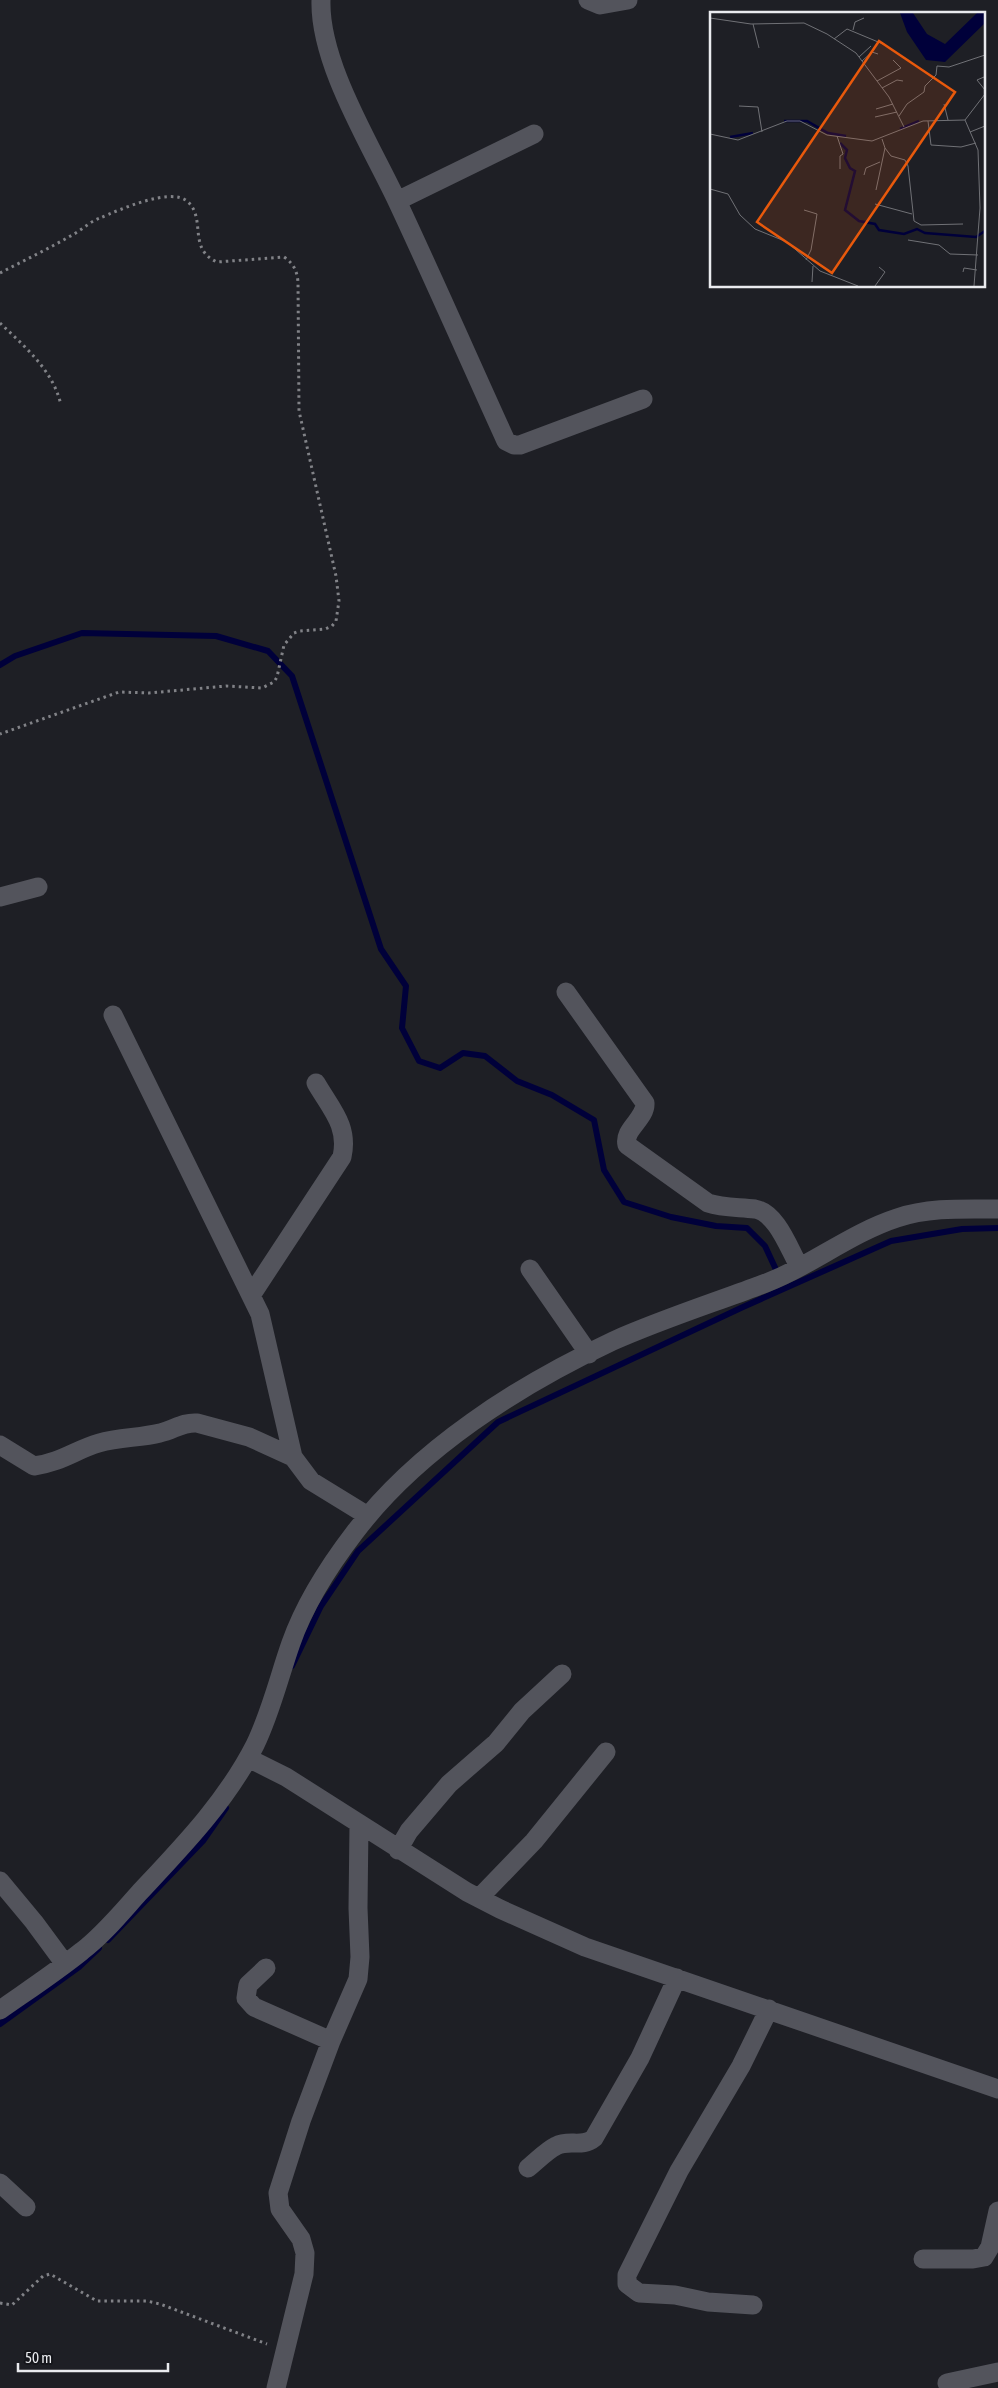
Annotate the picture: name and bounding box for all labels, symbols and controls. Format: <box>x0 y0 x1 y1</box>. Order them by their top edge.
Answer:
inset map <box>710 12 986 288</box>
scale bar <box>18 2340 168 2372</box>
text: 50 m <box>25 2349 52 2366</box>

